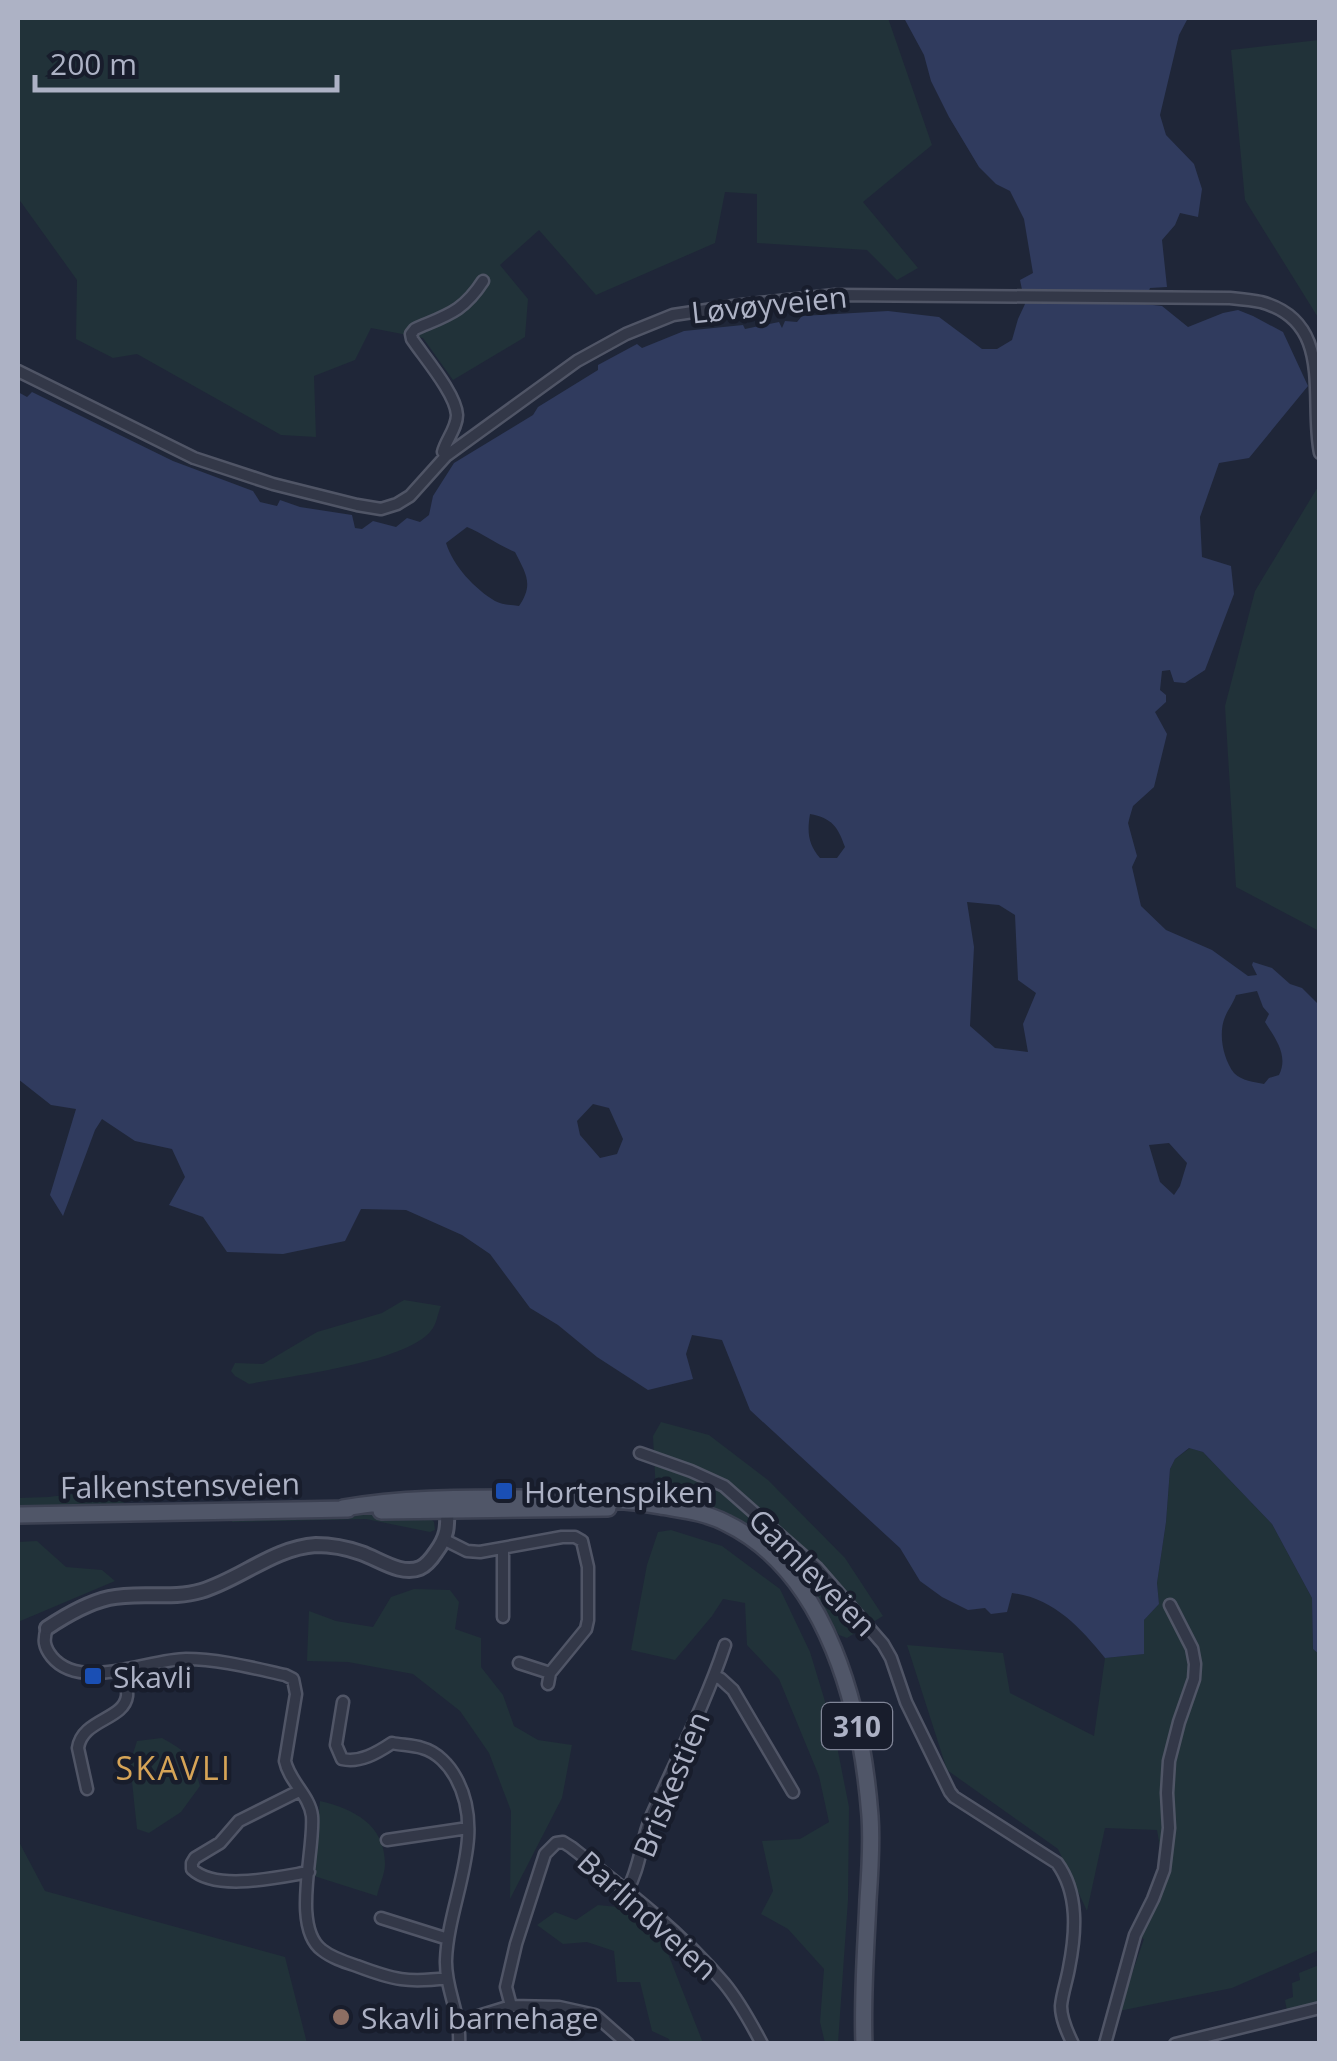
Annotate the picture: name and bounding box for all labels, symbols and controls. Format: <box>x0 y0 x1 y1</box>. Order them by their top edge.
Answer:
scale bar <box>35 30 338 92</box>
text: 200 m <box>50 43 137 84</box>
street label: Løvøyveien <box>689 275 849 333</box>
street label: Falkenstensveien <box>60 1462 300 1508</box>
place label: Hortenspiken <box>524 1471 714 1512</box>
marker: Hortenspiken <box>493 1480 515 1502</box>
street label: Gamleveien <box>740 1499 886 1645</box>
place label: Skavli <box>113 1656 192 1697</box>
marker: Skavli <box>82 1665 104 1687</box>
road number: 310 <box>822 1703 892 1749</box>
street label: Briskestien <box>623 1705 719 1863</box>
district label: SKAVLI <box>115 1746 233 1789</box>
street label: Barlindveien <box>569 1841 727 1989</box>
place label: Skavli barnehage <box>361 1997 599 2038</box>
marker: Skavli barnehage <box>330 2006 352 2028</box>

